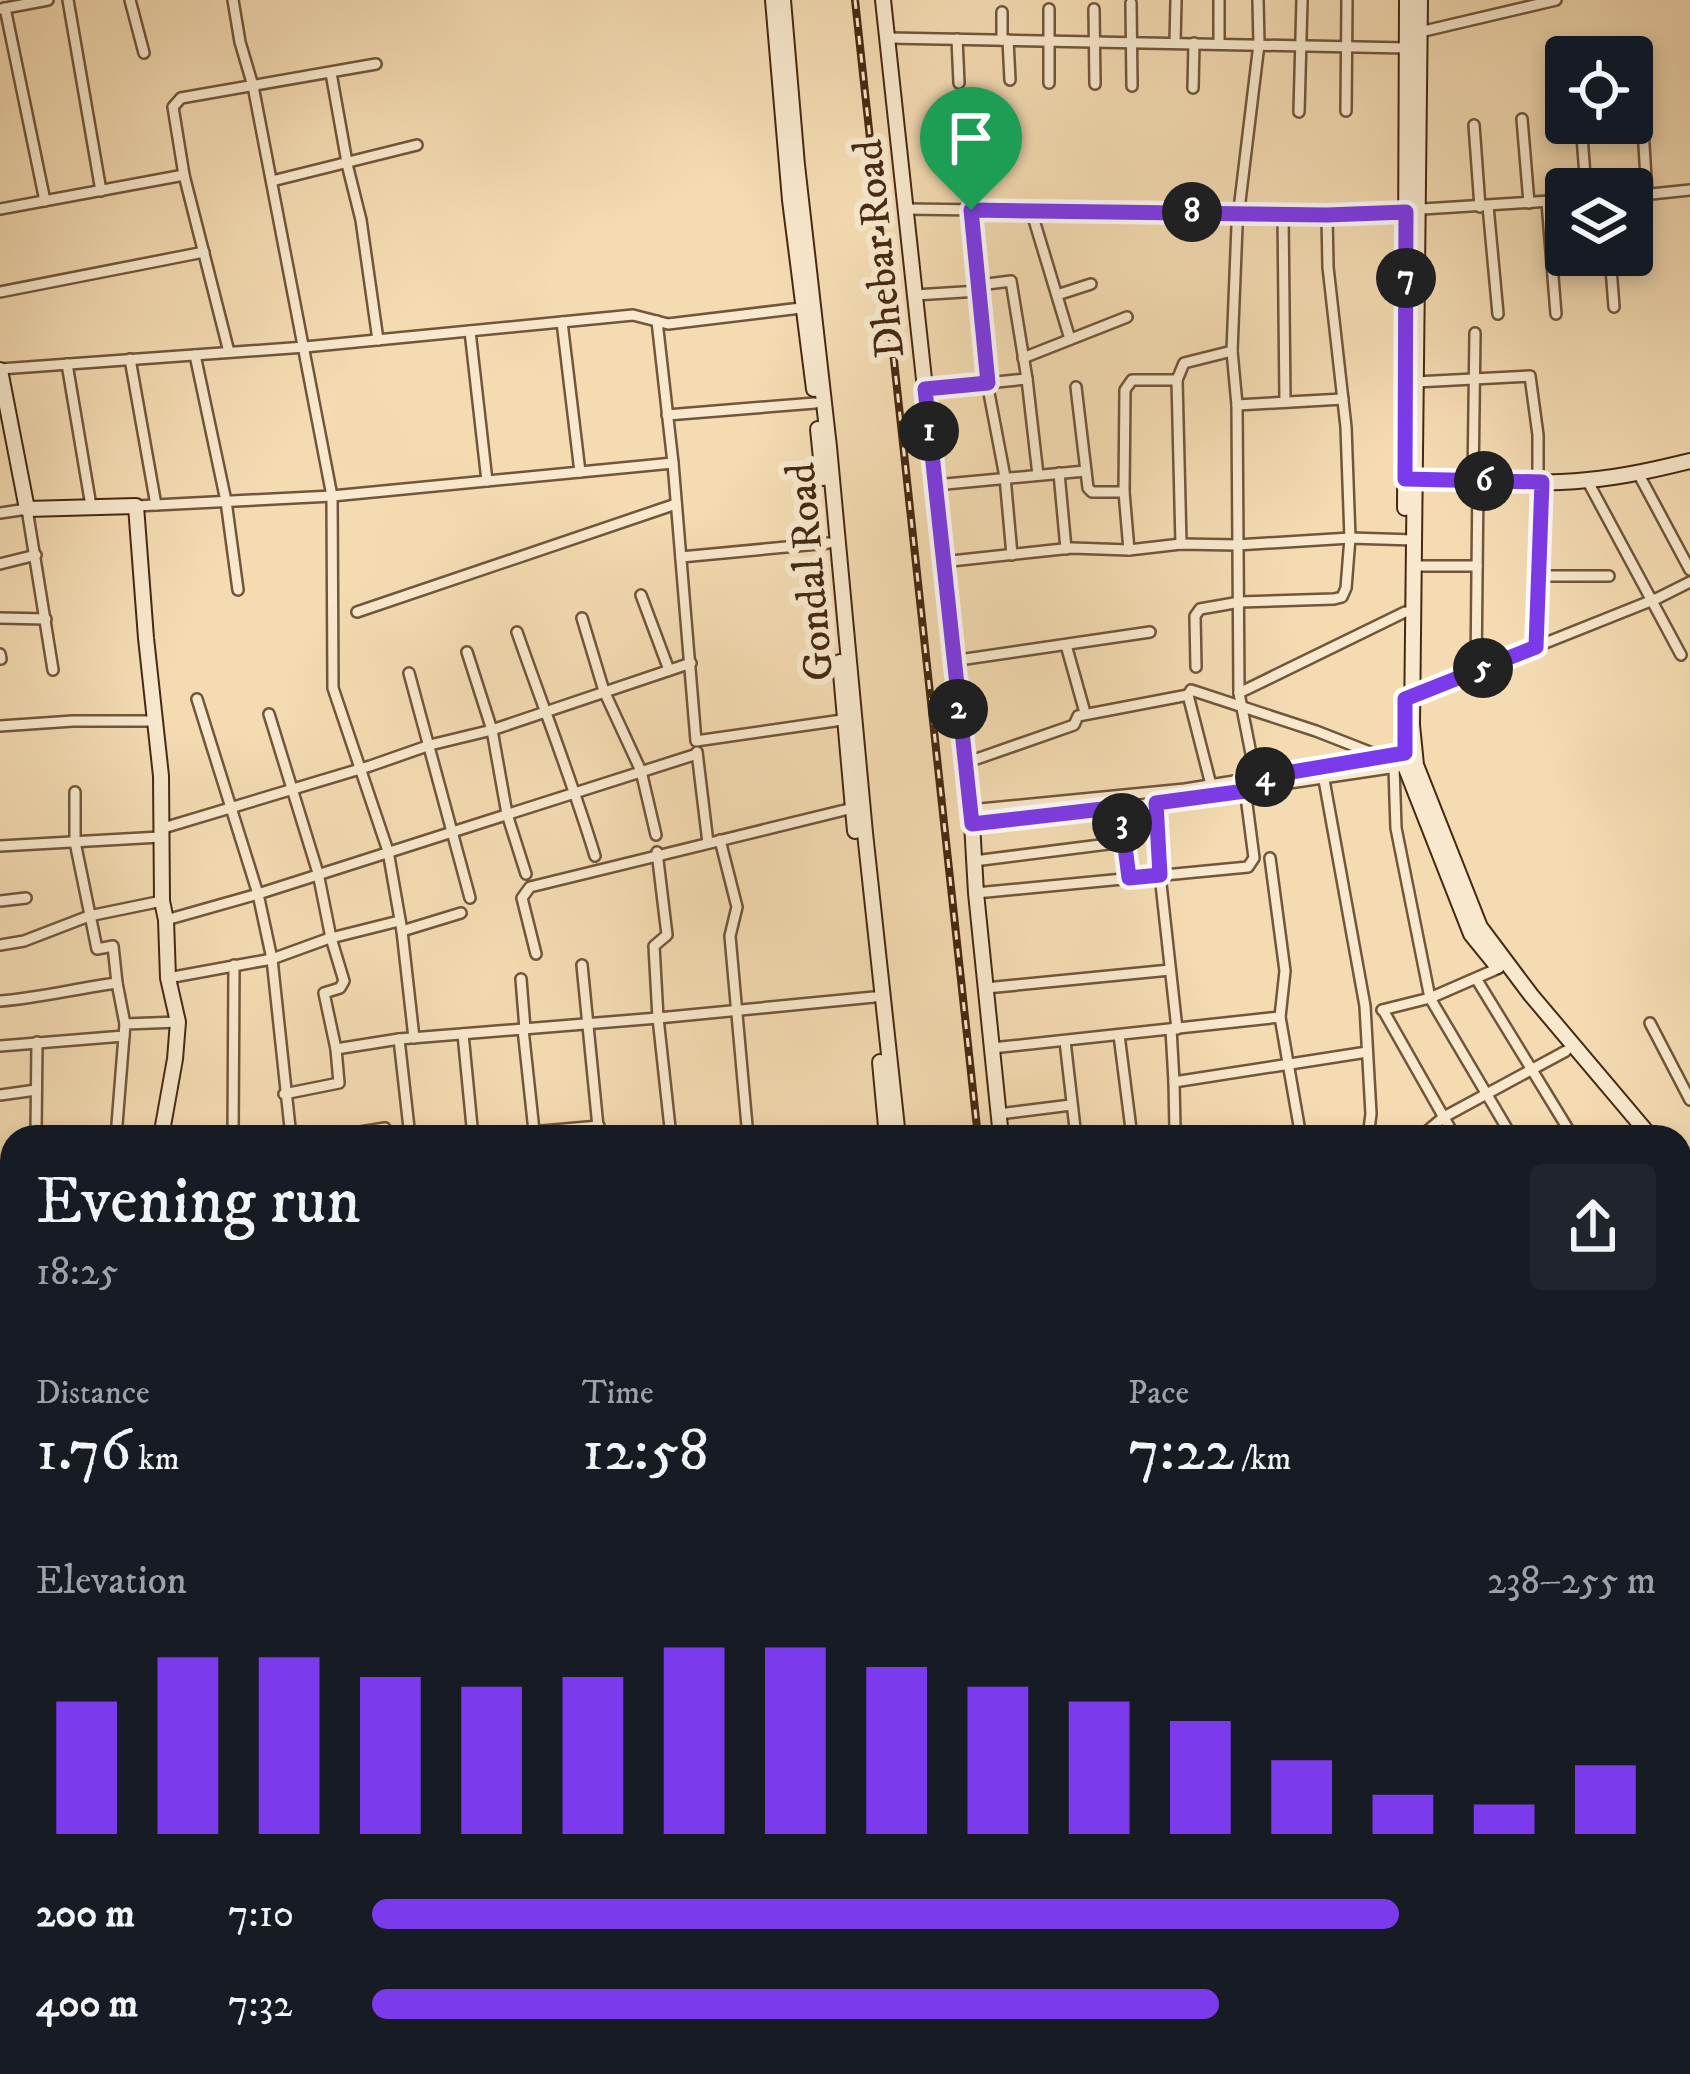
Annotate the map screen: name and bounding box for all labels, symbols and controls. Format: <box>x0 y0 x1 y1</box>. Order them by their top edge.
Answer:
map controls <box>1545 36 1653 276</box>
button: locate <box>1545 36 1653 144</box>
pin <box>920 87 1022 210</box>
icon: arrive <box>938 105 1004 171</box>
street label: Dhebar Road <box>843 137 917 361</box>
button: layers <box>1545 168 1653 276</box>
pin: 8 <box>1162 182 1222 242</box>
text: 8 <box>1184 191 1200 232</box>
pin: 7 <box>1376 248 1436 308</box>
text: 7 <box>1397 257 1415 298</box>
pin: 1 <box>899 401 959 461</box>
text: 1 <box>923 410 935 451</box>
pin: 6 <box>1454 451 1514 511</box>
street label: Gondal Road <box>776 460 846 683</box>
text: 6 <box>1475 460 1493 501</box>
pin: 5 <box>1453 638 1513 698</box>
text: 5 <box>1475 647 1491 688</box>
pin: 2 <box>928 679 988 739</box>
text: 2 <box>950 688 966 729</box>
pin: 4 <box>1235 747 1295 807</box>
text: 4 <box>1256 756 1275 797</box>
pin: 3 <box>1092 793 1152 853</box>
text: 3 <box>1116 802 1128 843</box>
text: Evening run <box>36 1162 361 1244</box>
button: share <box>1530 1164 1656 1290</box>
text: 18:25 <box>36 1248 118 1297</box>
text: Distance <box>36 1373 150 1414</box>
text: Time <box>582 1373 654 1414</box>
text: Pace <box>1128 1373 1189 1414</box>
text: 1.76 <box>36 1414 131 1489</box>
text: 12:58 <box>582 1414 709 1489</box>
text: 7:22 <box>1128 1414 1234 1489</box>
text: km <box>131 1439 180 1480</box>
text: /km <box>1234 1439 1291 1480</box>
text: Elevation <box>36 1557 187 1606</box>
text: 238–255 m <box>1487 1557 1656 1606</box>
text: 200 m <box>36 1890 135 1939</box>
text: 7:10 <box>228 1890 294 1939</box>
text: 400 m <box>36 1980 138 2029</box>
text: 7:32 <box>228 1980 292 2029</box>

